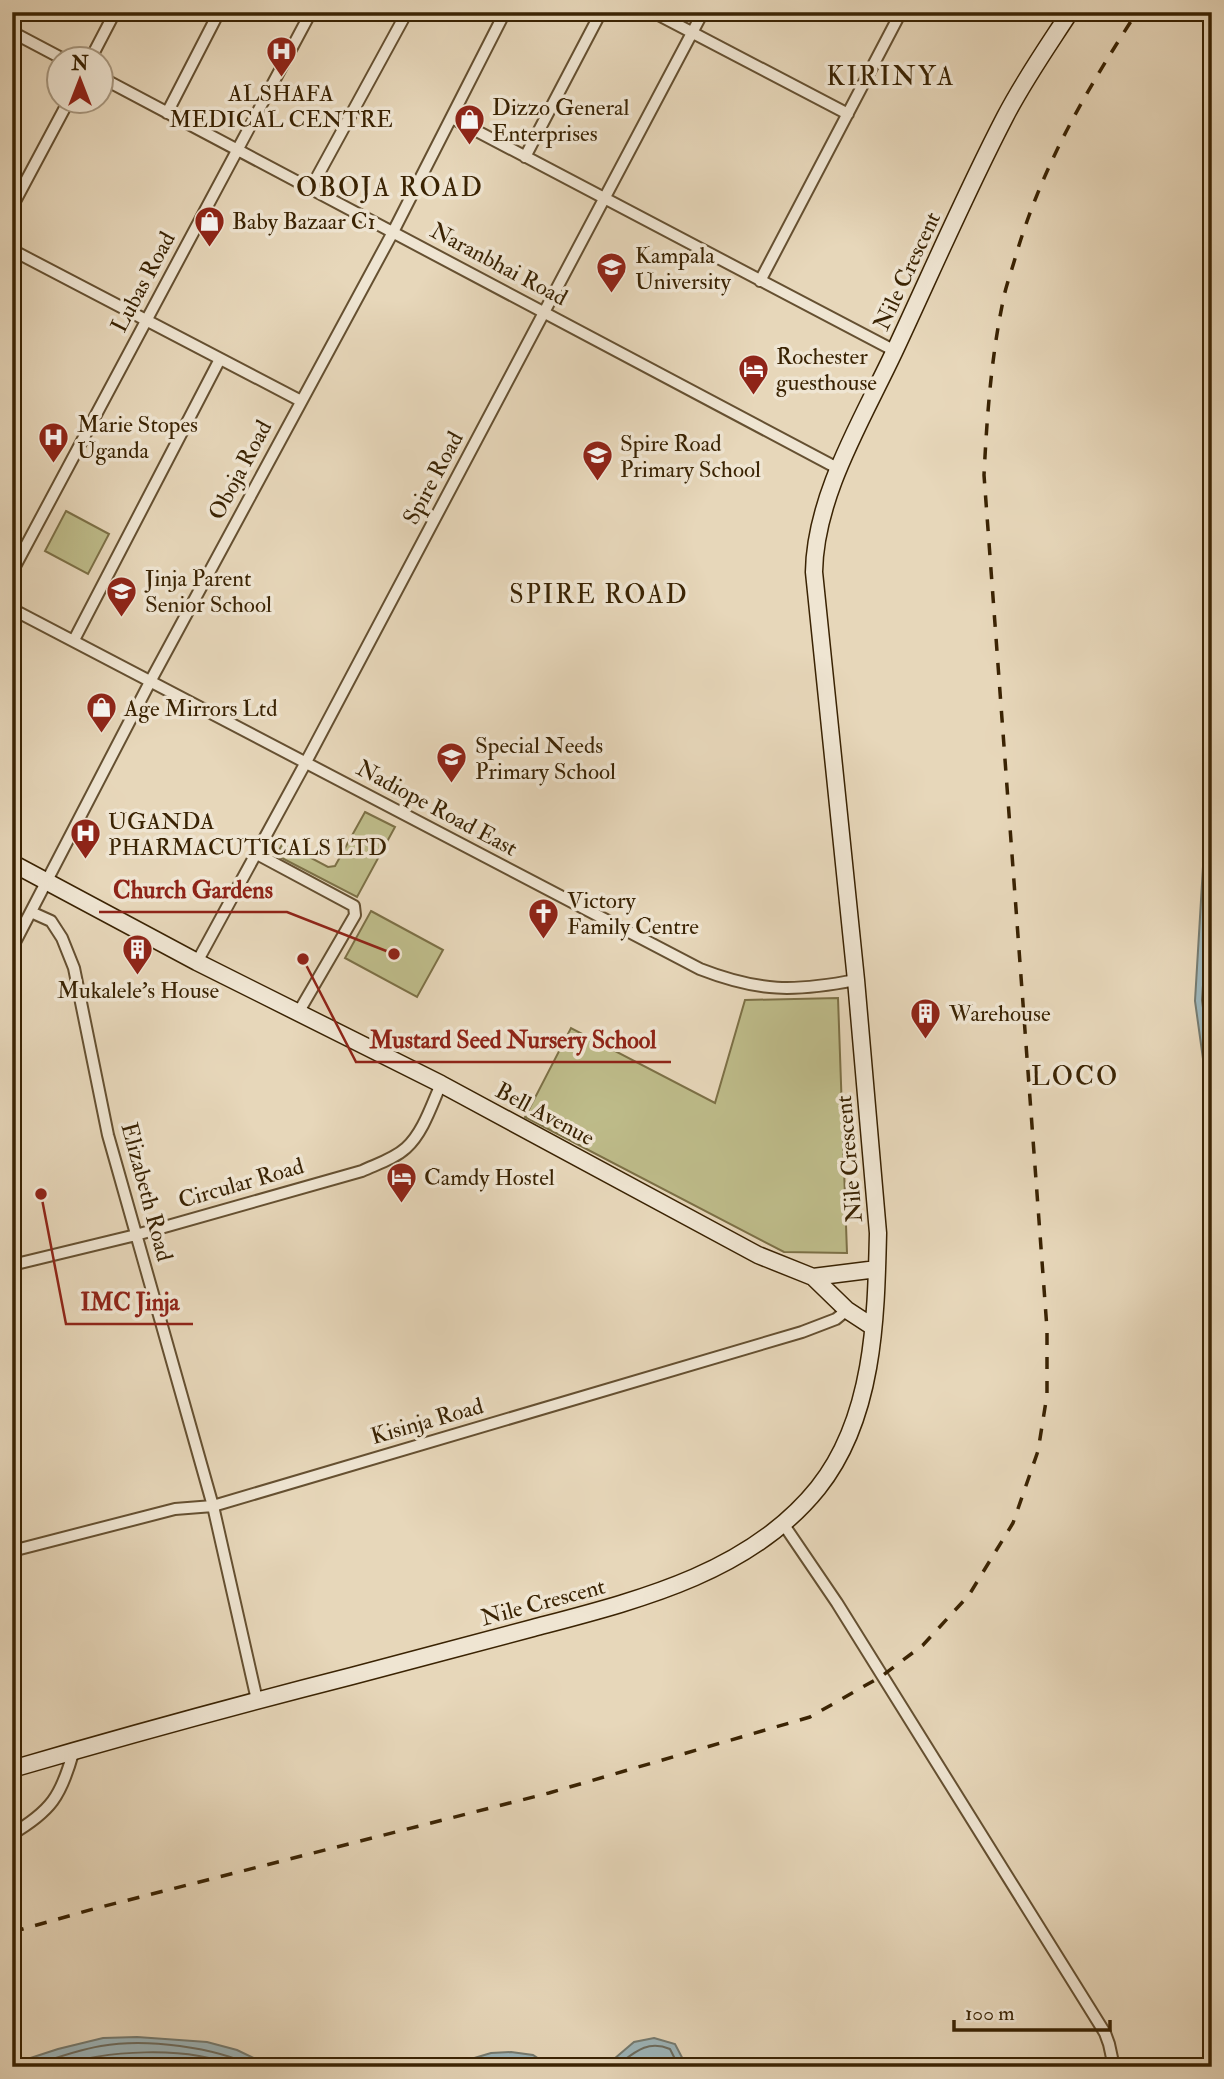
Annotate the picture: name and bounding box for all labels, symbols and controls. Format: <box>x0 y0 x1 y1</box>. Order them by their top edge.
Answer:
hospital icon: ALSHAFA MEDICAL CENTRE <box>264 35 298 79</box>
north arrow <box>46 46 116 116</box>
text: N <box>70 52 89 76</box>
district label: KIRINYA <box>826 61 956 93</box>
place label: ALSHAFA MEDICAL CENTRE <box>169 79 393 134</box>
place label: Dizzo General Enterprises <box>492 93 629 149</box>
shop icon: Dizzo General Enterprises <box>452 103 486 147</box>
district label: OBOJA ROAD <box>296 172 484 204</box>
shop icon: Baby Bazaar C1 <box>192 204 226 248</box>
place label: Baby Bazaar C1 <box>232 207 376 236</box>
street label: Nile Crescent <box>867 207 947 335</box>
street label: Naranbhai Road <box>426 216 572 312</box>
street label: Lubas Road <box>104 227 182 337</box>
place label: Kampala University <box>635 241 732 296</box>
school or university icon: Kampala University <box>595 251 629 295</box>
place label: Rochester guesthouse <box>776 342 877 397</box>
hotel icon: Rochester guesthouse <box>736 352 770 396</box>
place label: Marie Stopes Uganda <box>77 410 198 465</box>
street label: Oboja Road <box>202 415 278 525</box>
hospital icon: Marie Stopes Uganda <box>37 420 71 464</box>
street label: Spire Road <box>396 426 471 530</box>
place label: Spire Road Primary School <box>620 429 761 484</box>
school or university icon: Spire Road Primary School <box>580 439 614 483</box>
place label: Jinja Parent Senior School <box>144 564 272 619</box>
school or university icon: Jinja Parent Senior School <box>105 574 139 618</box>
district label: SPIRE ROAD <box>509 579 689 611</box>
shop icon: Age Mirrors Ltd <box>84 691 118 735</box>
place label: Age Mirrors Ltd <box>123 694 278 723</box>
place label: Special Needs Primary School <box>475 731 616 786</box>
school or university icon: Special Needs Primary School <box>435 741 469 785</box>
street label: Nadiope Road East <box>351 753 523 864</box>
place label: UGANDA PHARMACUTICALS LTD <box>108 807 387 862</box>
hospital icon: UGANDA PHARMACUTICALS LTD <box>68 817 102 861</box>
callout: Church Gardens <box>99 867 287 912</box>
text: Church Gardens <box>113 875 273 906</box>
place label: Victory Family Centre <box>567 886 699 941</box>
church icon: Victory Family Centre <box>527 896 561 940</box>
building icon: Mukalele's House <box>121 932 155 976</box>
place label: Mukalele's House <box>57 976 219 1005</box>
building icon: Warehouse <box>909 996 943 1040</box>
place label: Warehouse <box>948 999 1051 1028</box>
callout: Mustard Seed Nursery School <box>356 1017 671 1062</box>
text: Mustard Seed Nursery School <box>369 1025 657 1056</box>
district label: LOCO <box>1031 1061 1119 1093</box>
street label: Bell Avenue <box>491 1076 600 1152</box>
street label: Nile Crescent <box>829 1094 869 1224</box>
street label: Elizabeth Road <box>115 1119 179 1265</box>
street label: Circular Road <box>175 1151 307 1215</box>
hotel icon: Camdy Hostel <box>384 1160 418 1204</box>
place label: Camdy Hostel <box>424 1163 555 1192</box>
callout: IMC Jinja <box>66 1279 193 1324</box>
text: IMC Jinja <box>81 1287 181 1318</box>
street label: Kisinja Road <box>367 1391 487 1451</box>
street label: Nile Crescent <box>478 1571 608 1633</box>
scale bar <box>954 1988 1110 2032</box>
text: 100 m <box>965 2000 1015 2027</box>

